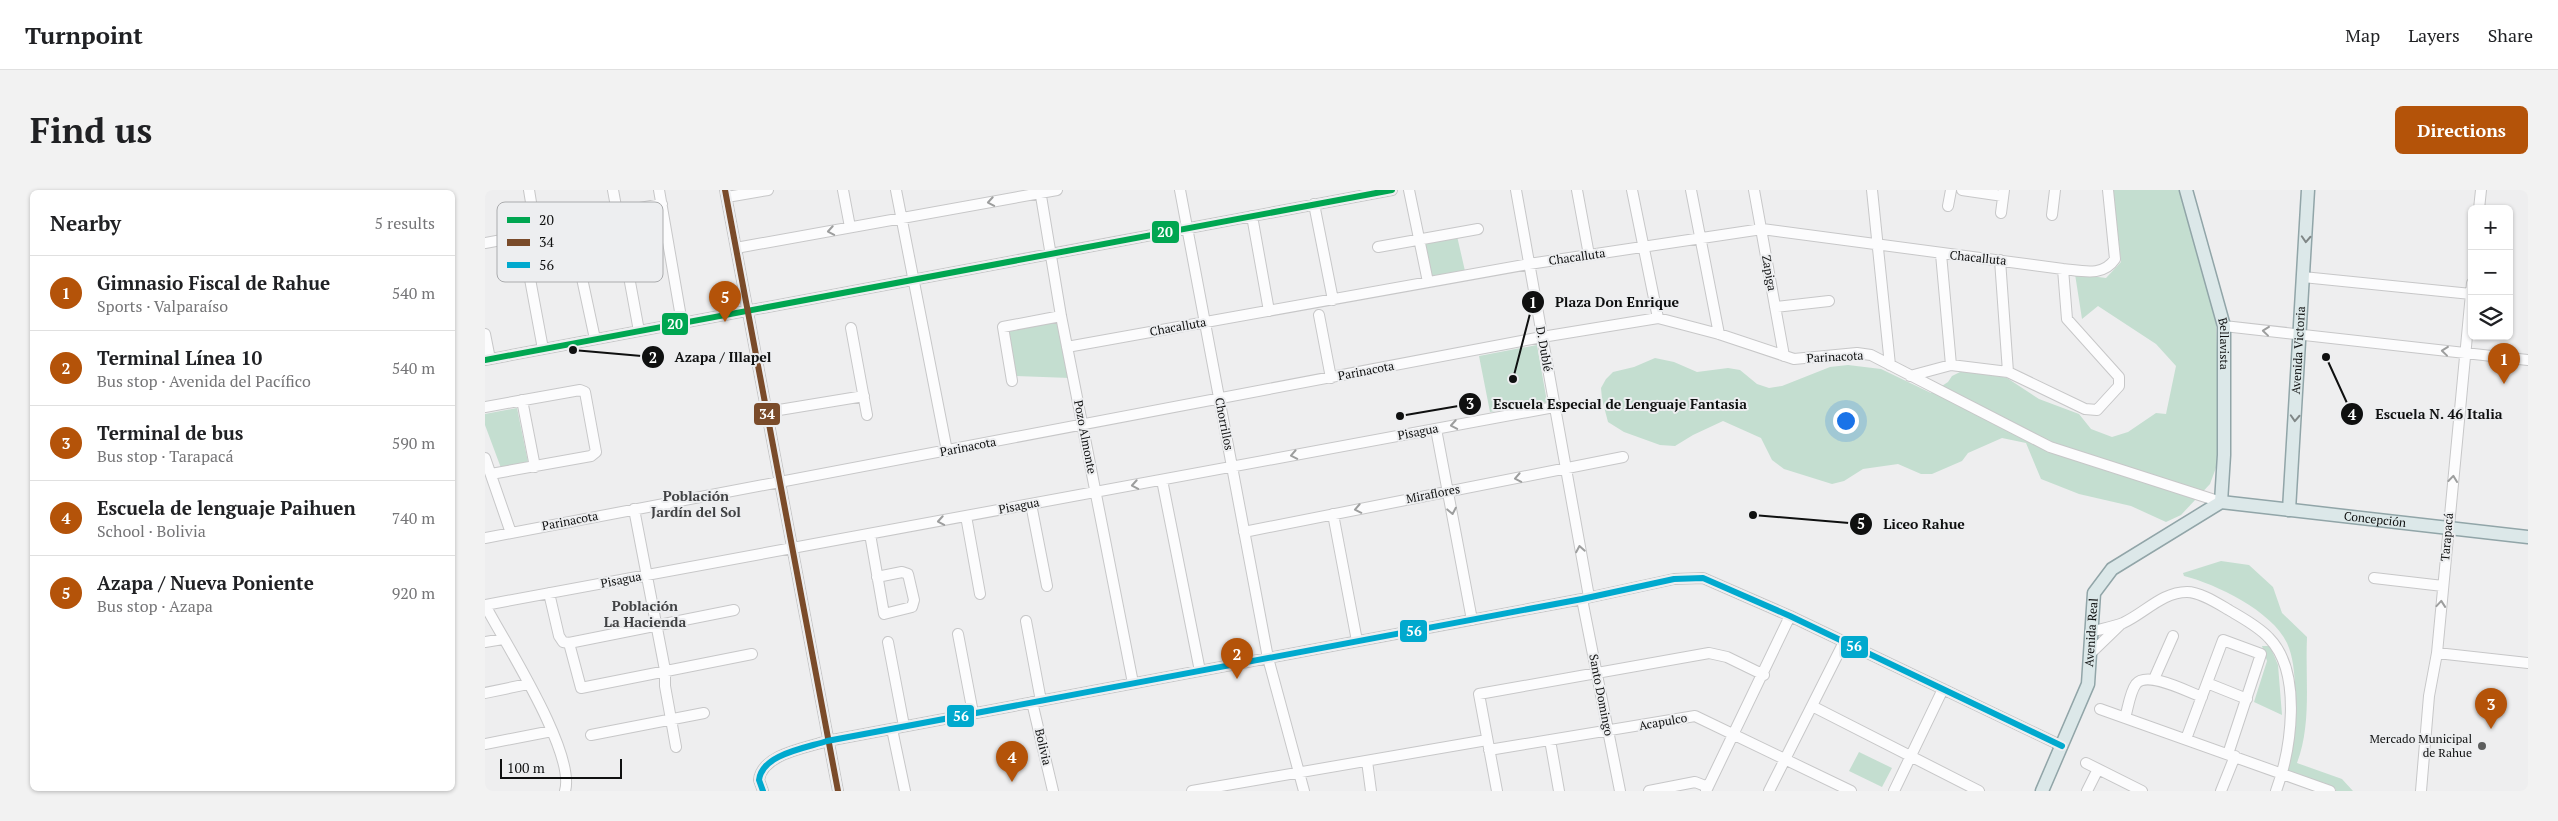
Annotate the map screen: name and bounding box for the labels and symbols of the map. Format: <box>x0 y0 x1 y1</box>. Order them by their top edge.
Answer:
one-way arrow <box>987 196 996 206</box>
legend <box>497 202 663 282</box>
text: 20 <box>539 210 554 229</box>
line badge: 20 <box>1151 220 1180 244</box>
text: 20 <box>1157 222 1173 241</box>
one-way arrow <box>827 225 836 235</box>
text: 34 <box>539 232 554 251</box>
one-way arrow <box>2300 235 2311 243</box>
street label: Chacalluta <box>1548 245 1606 268</box>
street label: Chacalluta <box>1949 247 2007 268</box>
street label: Zapiga <box>1759 254 1780 292</box>
text: 56 <box>539 255 554 274</box>
pin: 5 <box>709 281 741 322</box>
callout: Plaza Don Enrique <box>1520 288 1689 317</box>
text: 1 <box>1529 292 1537 312</box>
text: Plaza Don Enrique <box>1555 292 1680 311</box>
street label: Avenida Victoria <box>2288 306 2308 395</box>
line badge: 20 <box>661 312 689 336</box>
text: 20 <box>667 314 683 333</box>
street label: Chacalluta <box>1148 314 1207 339</box>
street label: Bellavista <box>2215 316 2232 370</box>
street label: D. Dublé <box>1533 325 1556 373</box>
one-way arrow <box>2262 326 2270 337</box>
callout: Azapa / Illapel <box>640 343 782 372</box>
pin: 1 <box>2488 343 2520 384</box>
one-way arrow <box>2440 346 2448 357</box>
text: 2 <box>649 347 657 367</box>
text: Azapa / Illapel <box>675 347 772 366</box>
street label: Parinacota <box>1806 348 1864 365</box>
street label: Parinacota <box>1336 358 1395 383</box>
callout: Escuela Especial de Lenguaje Fantasia <box>1458 389 1757 418</box>
text: 3 <box>1466 393 1474 413</box>
text: Escuela Especial de Lenguaje Fantasia <box>1493 394 1747 413</box>
street label: Chorrillos <box>1212 396 1237 451</box>
street label: Pozo Almonte <box>1071 399 1100 475</box>
callout: Escuela N. 46 Italia <box>2340 400 2512 429</box>
line badge: 34 <box>753 402 781 426</box>
text: 34 <box>759 404 775 423</box>
text: 4 <box>2348 404 2357 424</box>
text: Escuela N. 46 Italia <box>2375 404 2503 423</box>
your location <box>1833 408 1859 434</box>
one-way arrow <box>2289 415 2300 423</box>
street label: Pisagua <box>1396 420 1440 443</box>
one-way arrow <box>1450 420 1459 430</box>
street label: Parinacota <box>938 434 997 459</box>
one-way arrow <box>1290 449 1299 460</box>
one-way arrow <box>1513 472 1522 482</box>
one-way arrow <box>2447 475 2458 483</box>
one-way arrow <box>1130 479 1139 489</box>
street label: Miraflores <box>1405 481 1461 506</box>
district label: Población Jardín del Sol <box>651 486 741 521</box>
street label: Pisagua <box>997 494 1041 517</box>
one-way arrow <box>1354 503 1363 514</box>
one-way arrow <box>1447 506 1457 515</box>
street label: Parinacota <box>540 508 599 533</box>
street label: Concepción <box>2343 508 2407 530</box>
callout: Liceo Rahue <box>1848 510 1975 539</box>
street label: Tarapacá <box>2437 512 2456 562</box>
text: 5 <box>1857 513 1865 533</box>
text: Liceo Rahue <box>1883 514 1965 533</box>
one-way arrow <box>936 515 945 525</box>
one-way arrow <box>1576 545 1586 554</box>
street label: Pisagua <box>599 568 643 591</box>
district label: Población La Hacienda <box>604 596 686 631</box>
street label: Avenida Real <box>2081 597 2101 667</box>
one-way arrow <box>2436 600 2447 608</box>
line badge: 56 <box>1399 619 1428 643</box>
text: 56 <box>1406 621 1422 640</box>
line badge: 56 <box>1840 635 1869 659</box>
text: 56 <box>1846 636 1862 655</box>
pin: 2 <box>1221 638 1253 679</box>
street label: Santo Domingo <box>1586 653 1617 737</box>
pin: 3 <box>2475 688 2507 729</box>
line badge: 56 <box>946 704 975 728</box>
text: 56 <box>953 706 969 725</box>
street label: Acapulco <box>1638 710 1689 733</box>
street label: Bolivia <box>1032 727 1055 767</box>
place label: Mercado Municipal de Rahue <box>2369 731 2472 760</box>
marker: Mercado Municipal de Rahue <box>2476 740 2488 752</box>
pin: 4 <box>996 741 1028 782</box>
scale bar <box>500 756 623 779</box>

